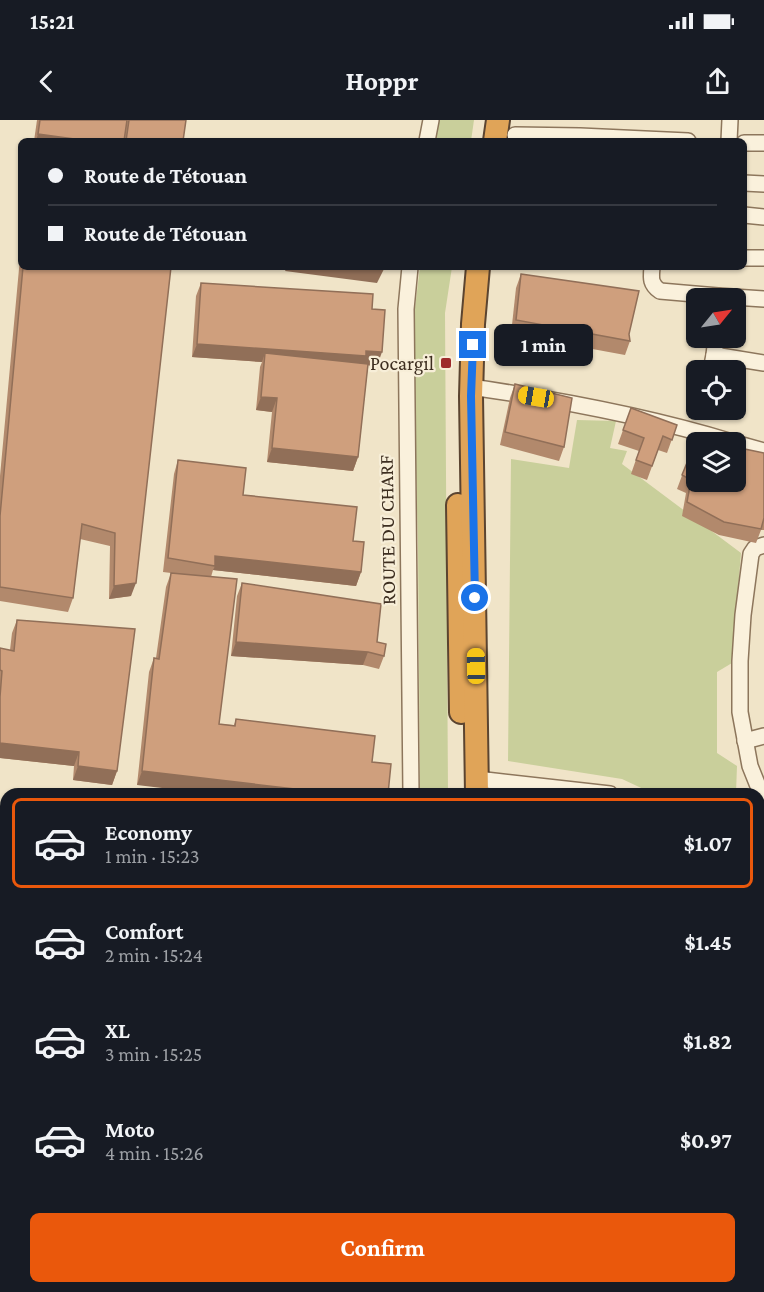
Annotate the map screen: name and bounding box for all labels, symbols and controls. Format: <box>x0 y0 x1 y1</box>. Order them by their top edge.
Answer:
text: 15:21 <box>30 9 75 34</box>
icon: back <box>30 65 63 98</box>
icon: share <box>701 65 734 98</box>
text: Hoppr <box>345 66 419 96</box>
text: Route de Tétouan <box>84 163 247 188</box>
text: Route de Tétouan <box>84 221 247 246</box>
north arrow <box>686 288 746 348</box>
map controls <box>686 288 746 492</box>
callout: 1 min <box>494 324 593 366</box>
route end <box>459 331 486 358</box>
text: 1 min <box>521 334 566 356</box>
place label: Pocargil <box>370 352 434 375</box>
marker: Pocargil <box>439 356 453 370</box>
button: locate <box>686 360 746 420</box>
car <box>517 385 555 409</box>
button: layers <box>686 432 746 492</box>
street label: ROUTE DU CHARF <box>375 455 399 605</box>
route start <box>461 584 488 611</box>
car <box>467 648 485 684</box>
icon: car <box>33 816 87 870</box>
text: Economy <box>105 820 192 845</box>
text: $1.07 <box>684 831 732 856</box>
text: 1 min · 15:23 <box>105 845 199 867</box>
icon: car <box>33 915 87 969</box>
text: Comfort <box>105 919 183 944</box>
text: $1.45 <box>684 930 732 955</box>
text: 2 min · 15:24 <box>105 944 203 966</box>
icon: car <box>33 1014 87 1068</box>
text: XL <box>105 1018 130 1043</box>
text: $1.82 <box>683 1029 732 1054</box>
text: 3 min · 15:25 <box>105 1043 202 1065</box>
icon: car <box>33 1113 87 1167</box>
text: Moto <box>105 1117 155 1142</box>
text: $0.97 <box>680 1128 732 1153</box>
text: 4 min · 15:26 <box>105 1142 204 1164</box>
button: Confirm <box>30 1213 735 1282</box>

